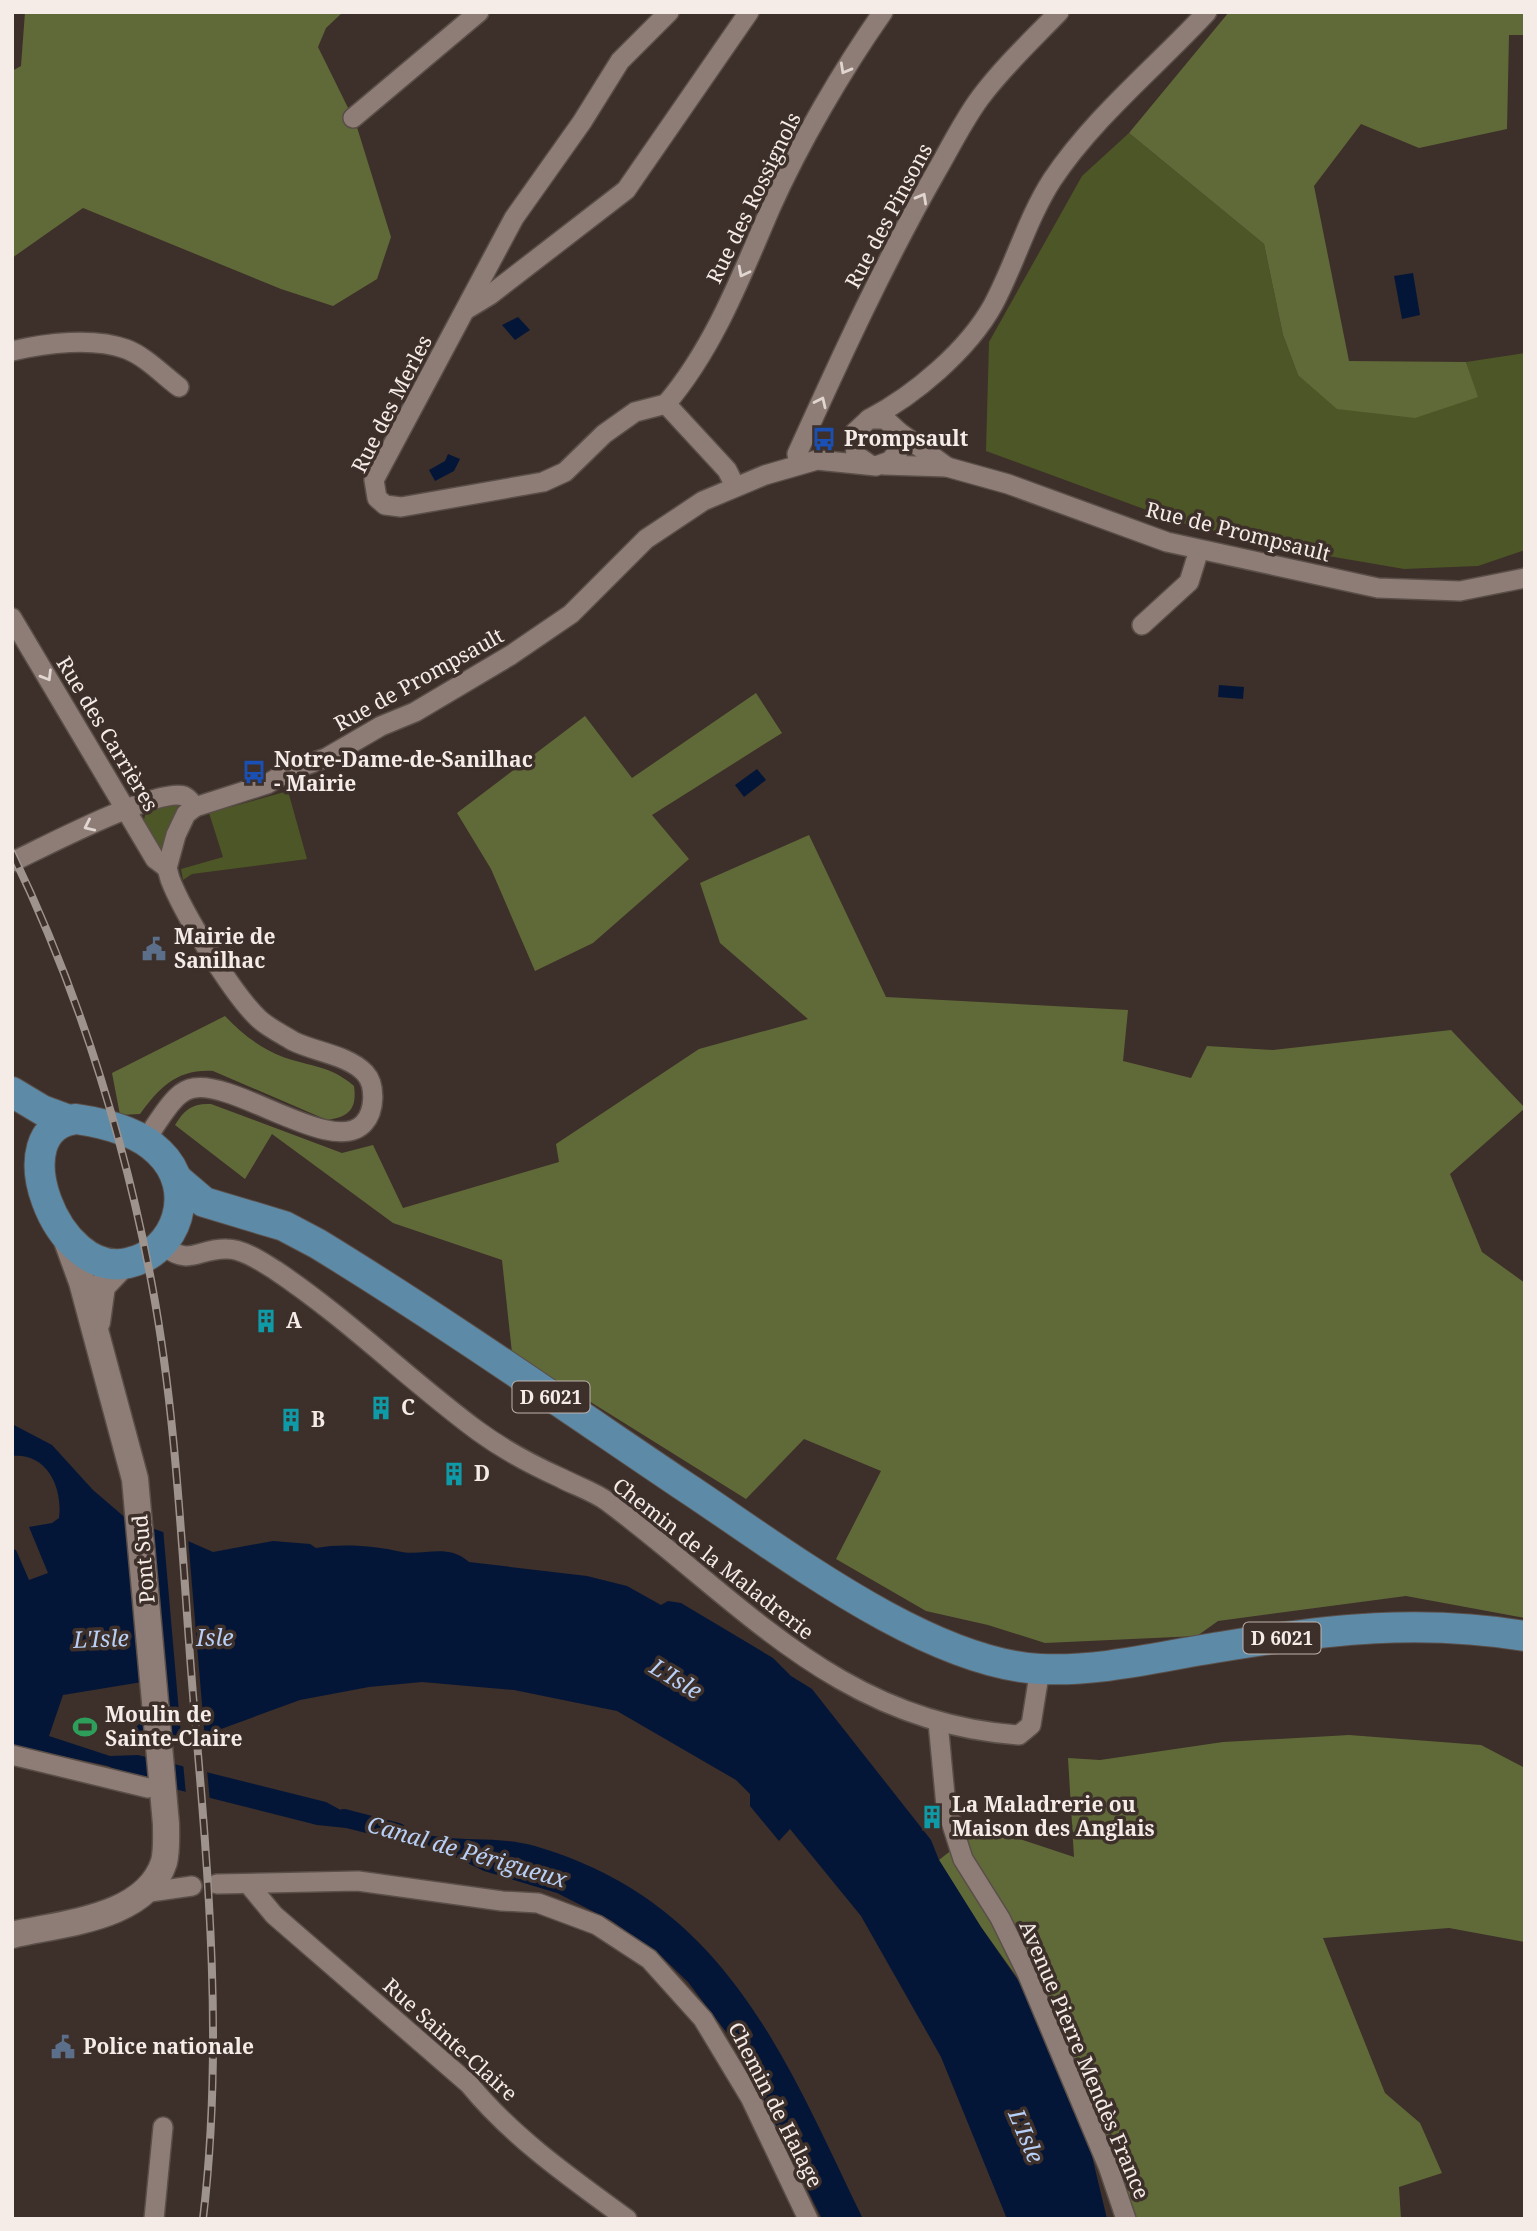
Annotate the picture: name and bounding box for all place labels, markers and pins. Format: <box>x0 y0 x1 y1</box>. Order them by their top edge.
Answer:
place label: Prompsault <box>844 424 969 452</box>
bus stop icon: Prompsault <box>810 425 838 453</box>
place label: Notre-Dame-de-Sanilhac - Mairie <box>274 745 533 797</box>
bus stop icon: Notre-Dame-de-Sanilhac - Mairie <box>240 758 268 786</box>
place label: Mairie de Sanilhac <box>174 922 275 974</box>
public building icon: Mairie de Sanilhac <box>140 935 168 963</box>
place label: A <box>286 1306 302 1334</box>
building icon: A <box>252 1307 280 1335</box>
place label: C <box>401 1393 415 1421</box>
building icon: C <box>367 1394 395 1422</box>
place label: B <box>311 1405 325 1433</box>
building icon: B <box>277 1406 305 1434</box>
place label: D <box>474 1459 490 1487</box>
building icon: D <box>440 1460 468 1488</box>
place label: Moulin de Sainte-Claire <box>105 1700 243 1752</box>
sports icon: Moulin de Sainte-Claire <box>71 1713 99 1741</box>
place label: La Maladrerie ou Maison des Anglais <box>952 1790 1155 1842</box>
building icon: La Maladrerie ou Maison des Anglais <box>918 1803 946 1831</box>
place label: Police nationale <box>83 2032 254 2060</box>
public building icon: Police nationale <box>49 2033 77 2061</box>

